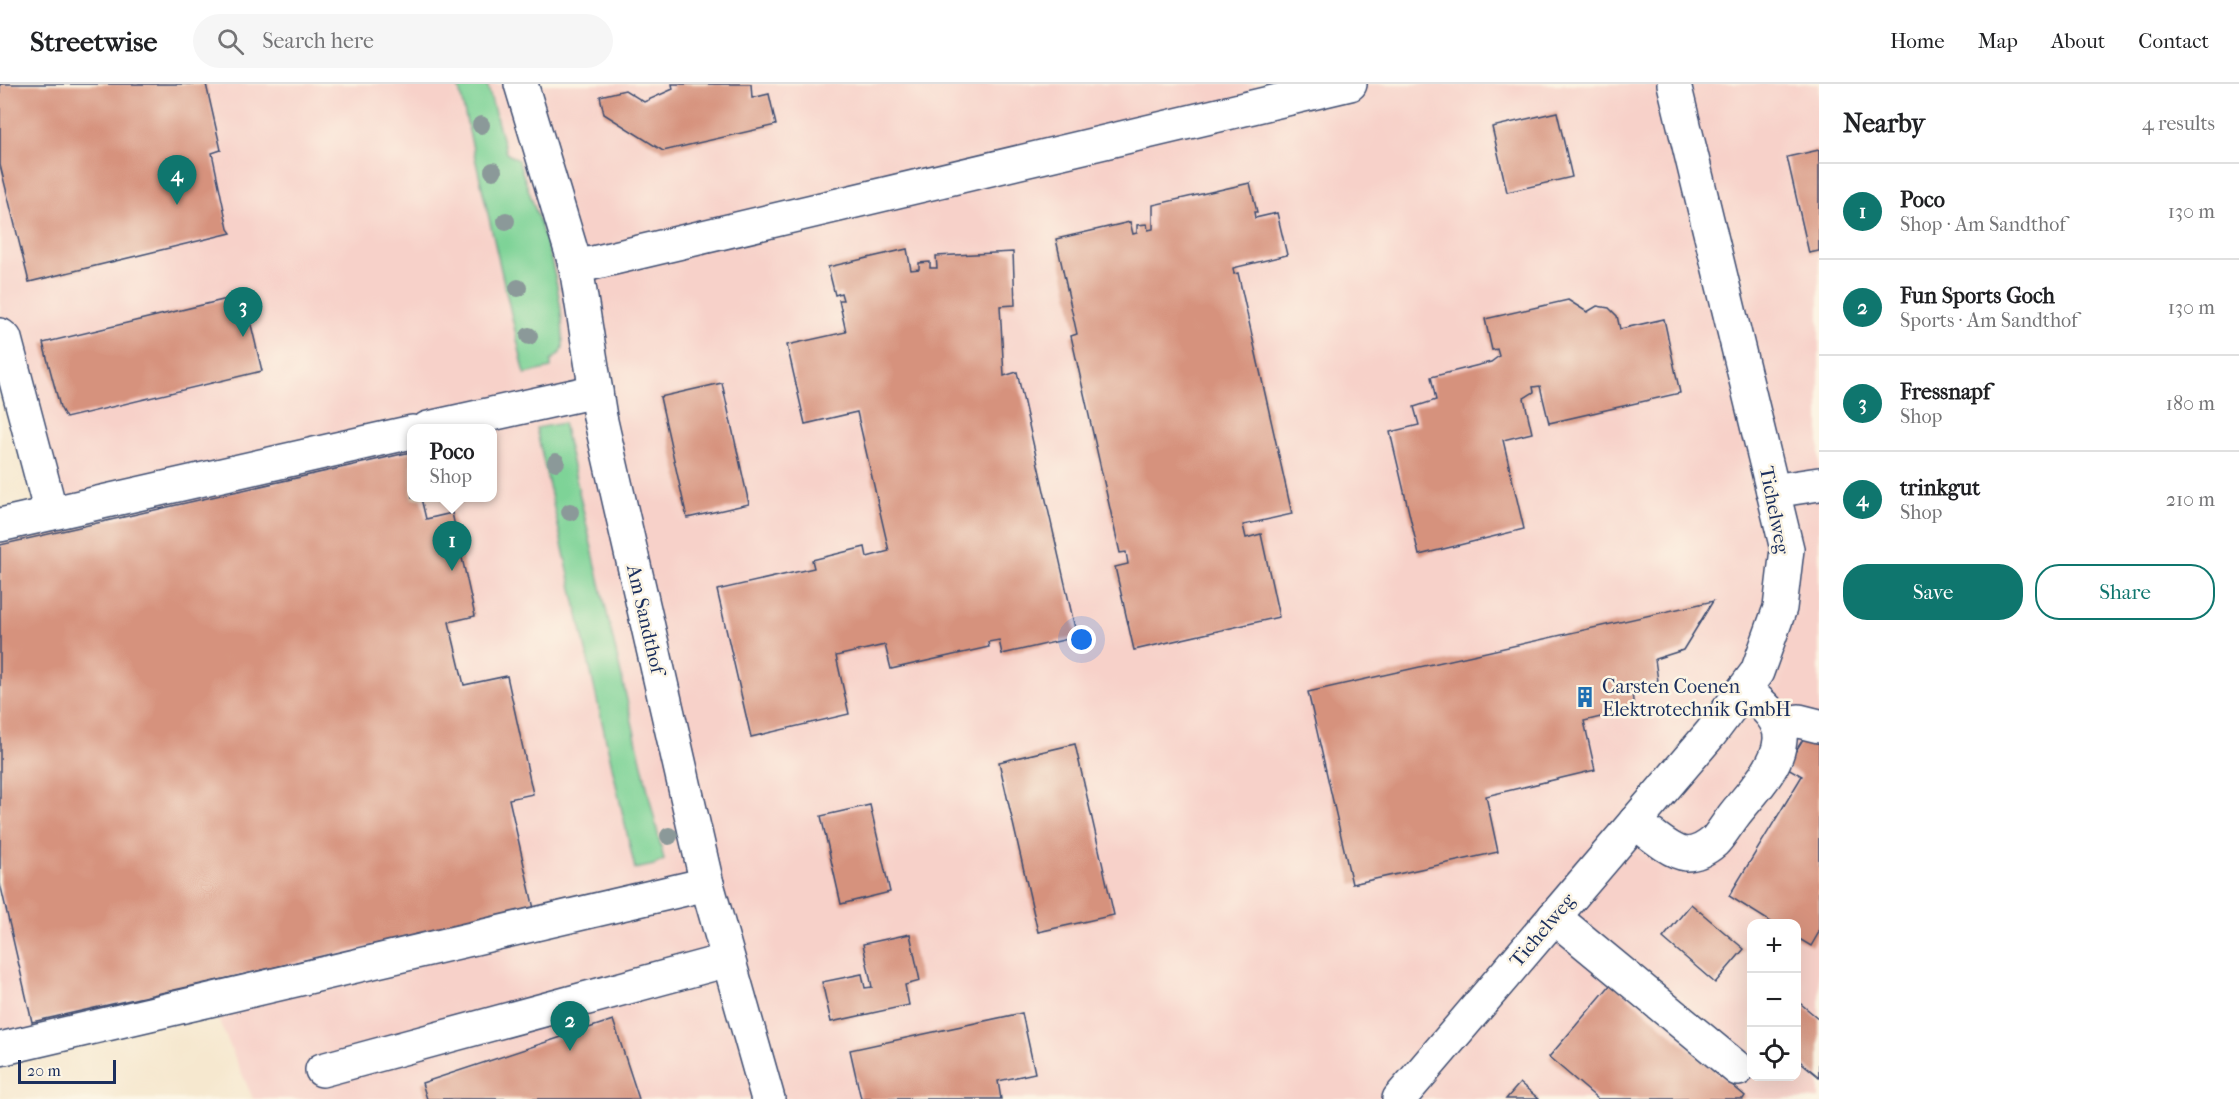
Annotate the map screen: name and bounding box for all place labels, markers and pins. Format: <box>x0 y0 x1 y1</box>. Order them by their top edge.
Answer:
pin: 4 <box>158 156 196 205</box>
pin: 3 <box>224 288 262 337</box>
pin: 1 <box>432 522 472 571</box>
place label: Carsten Coenen Elektrotechnik GmbH <box>1602 675 1791 721</box>
building icon: Carsten Coenen Elektrotechnik GmbH <box>1573 685 1597 709</box>
pin: 2 <box>550 1002 590 1051</box>

